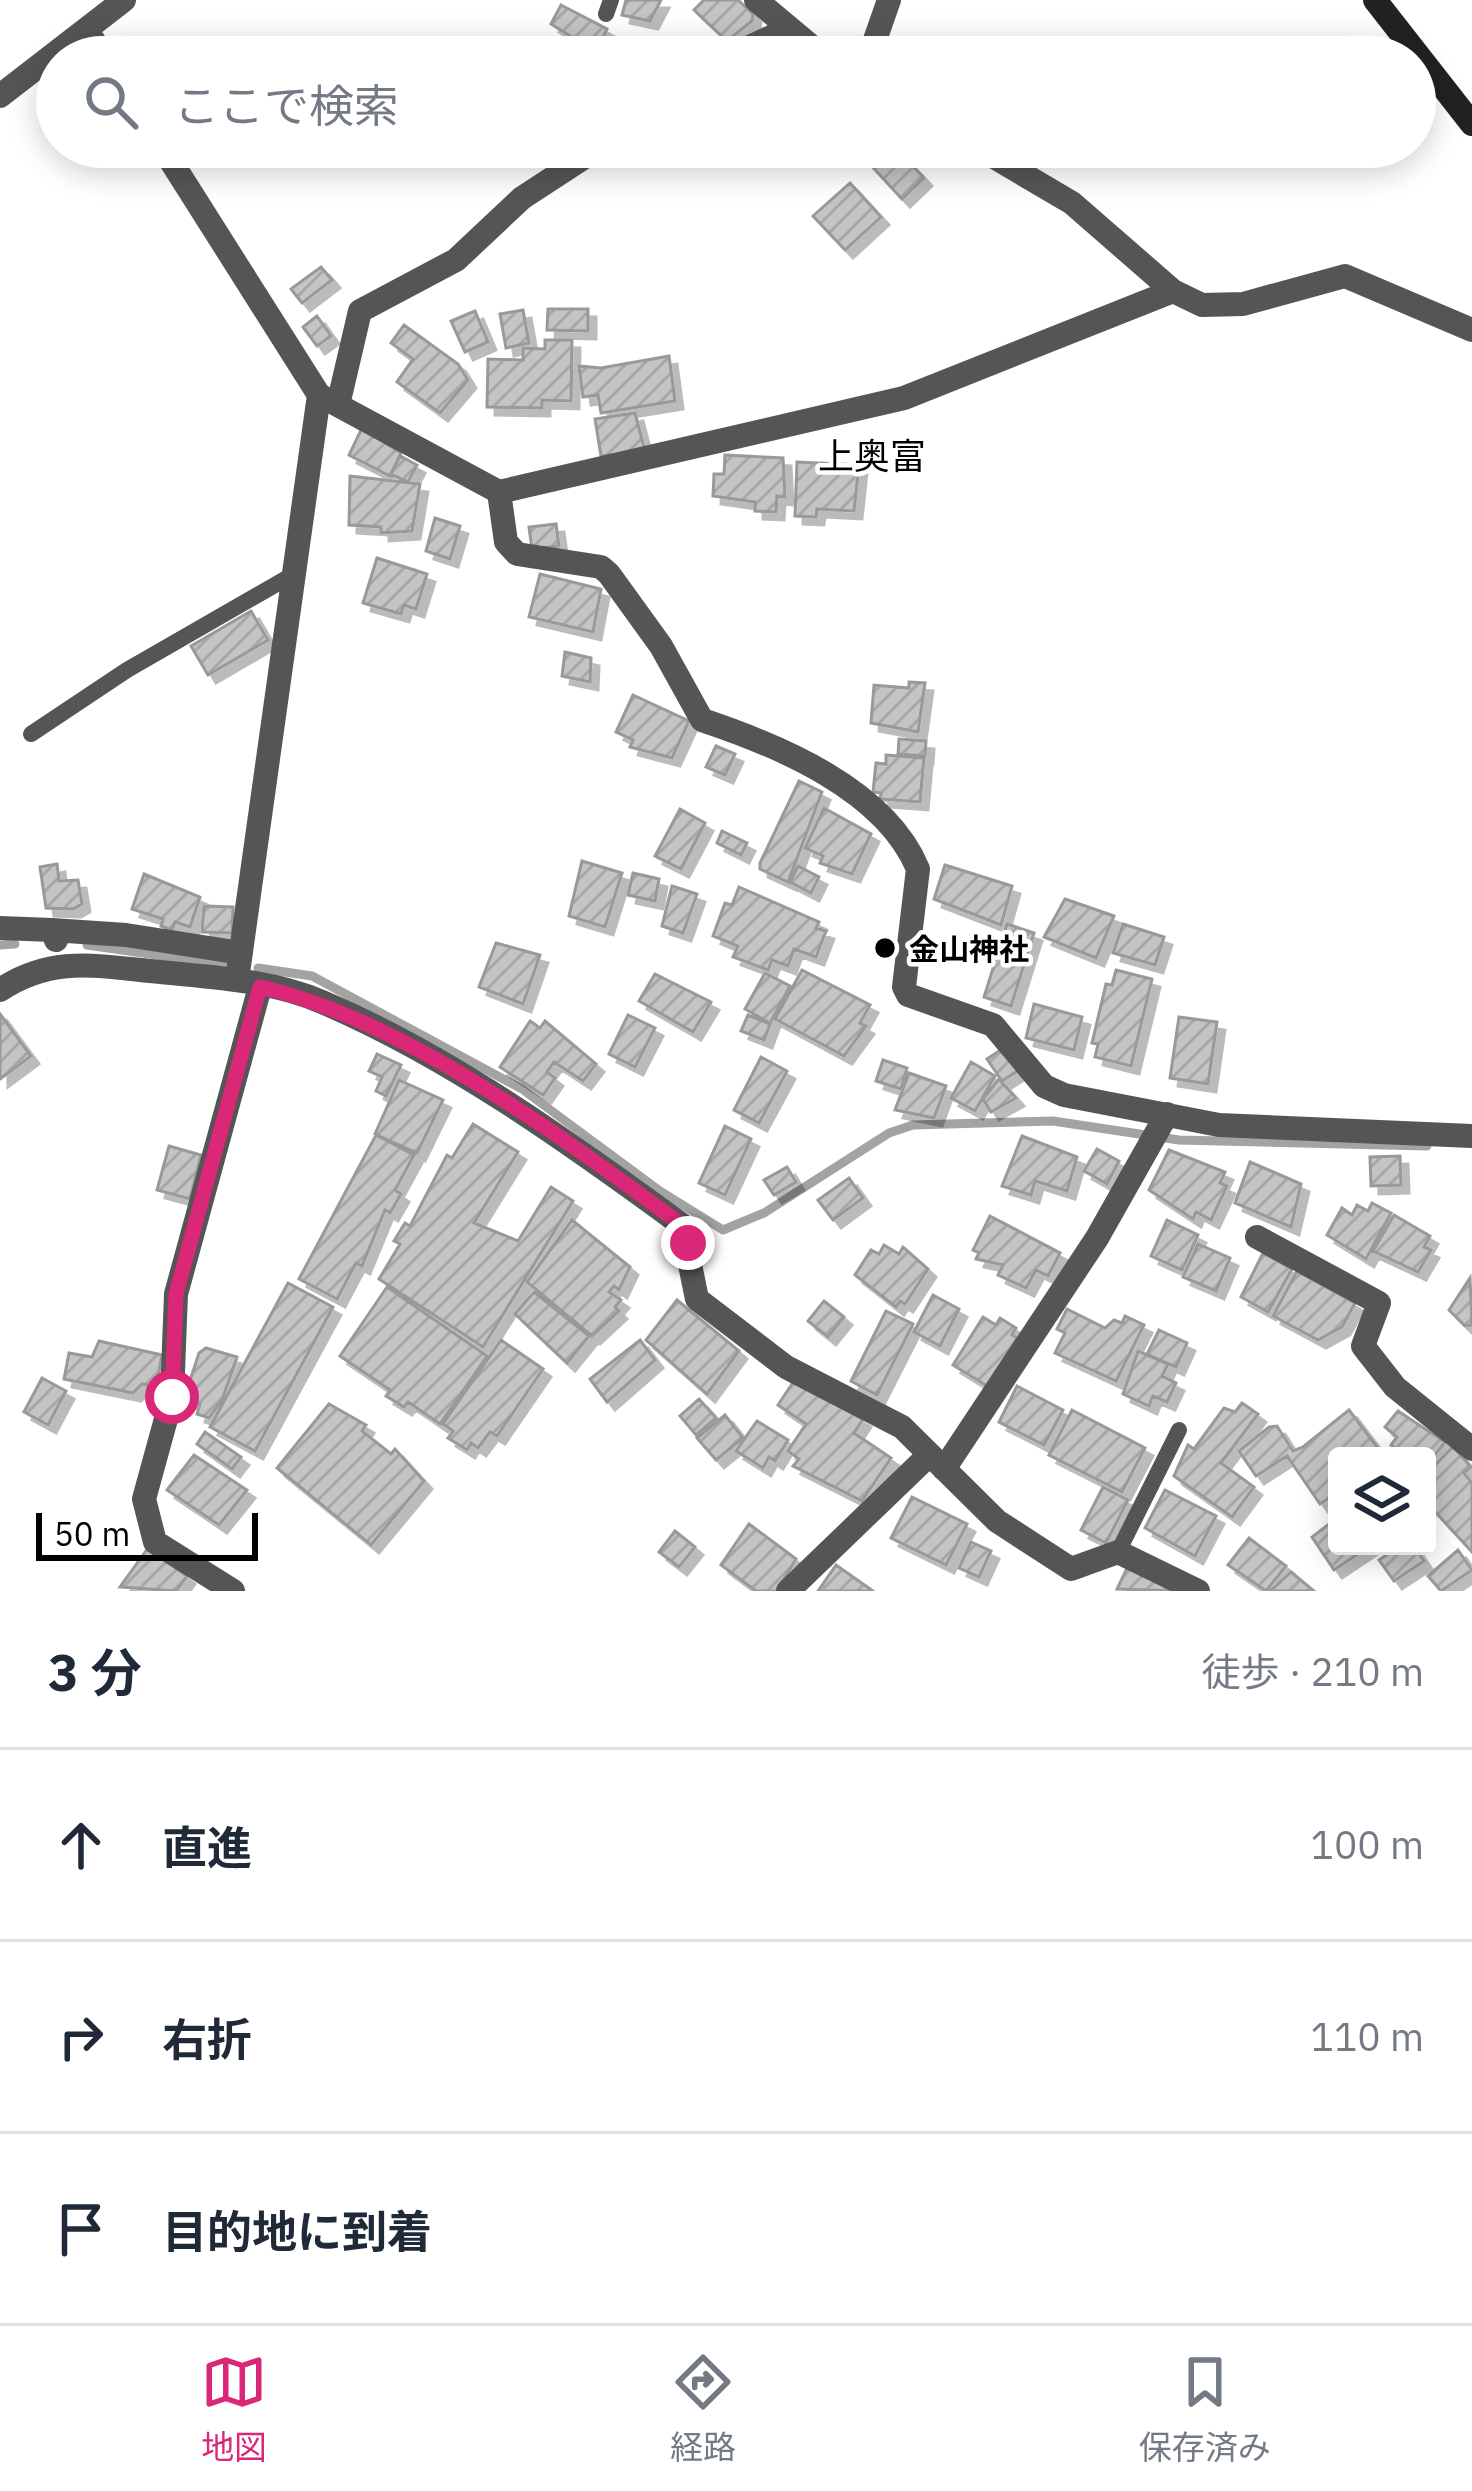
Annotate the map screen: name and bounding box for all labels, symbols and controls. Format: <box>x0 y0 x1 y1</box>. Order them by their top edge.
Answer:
search box <box>36 36 1436 168</box>
icon: search <box>78 69 144 135</box>
text: ここで検索 <box>174 76 399 134</box>
district label: 上奥富 <box>818 432 926 479</box>
place label: 金山神社 <box>909 929 1029 968</box>
marker: 金山神社 <box>872 935 898 961</box>
route end <box>661 1216 715 1270</box>
route start <box>145 1370 199 1424</box>
map controls <box>1328 1447 1436 1555</box>
button: layers <box>1328 1447 1436 1555</box>
scale bar <box>36 1507 258 1560</box>
text: 50 m <box>54 1512 130 1555</box>
text: 3 分 <box>48 1639 142 1705</box>
text: 徒歩 · 210 m <box>1201 1646 1424 1697</box>
icon: ahead <box>48 1812 114 1878</box>
text: 直進 <box>162 1818 252 1876</box>
text: 100 m <box>1311 1819 1424 1870</box>
icon: right <box>48 2004 114 2070</box>
text: 右折 <box>162 2010 252 2068</box>
text: 110 m <box>1311 2011 1424 2062</box>
icon: arrive <box>48 2196 114 2262</box>
text: 目的地に到着 <box>162 2202 432 2260</box>
tab: 地図 <box>201 2349 267 2469</box>
tab: 経路 <box>670 2349 736 2469</box>
tab: 保存済み <box>1139 2349 1271 2469</box>

